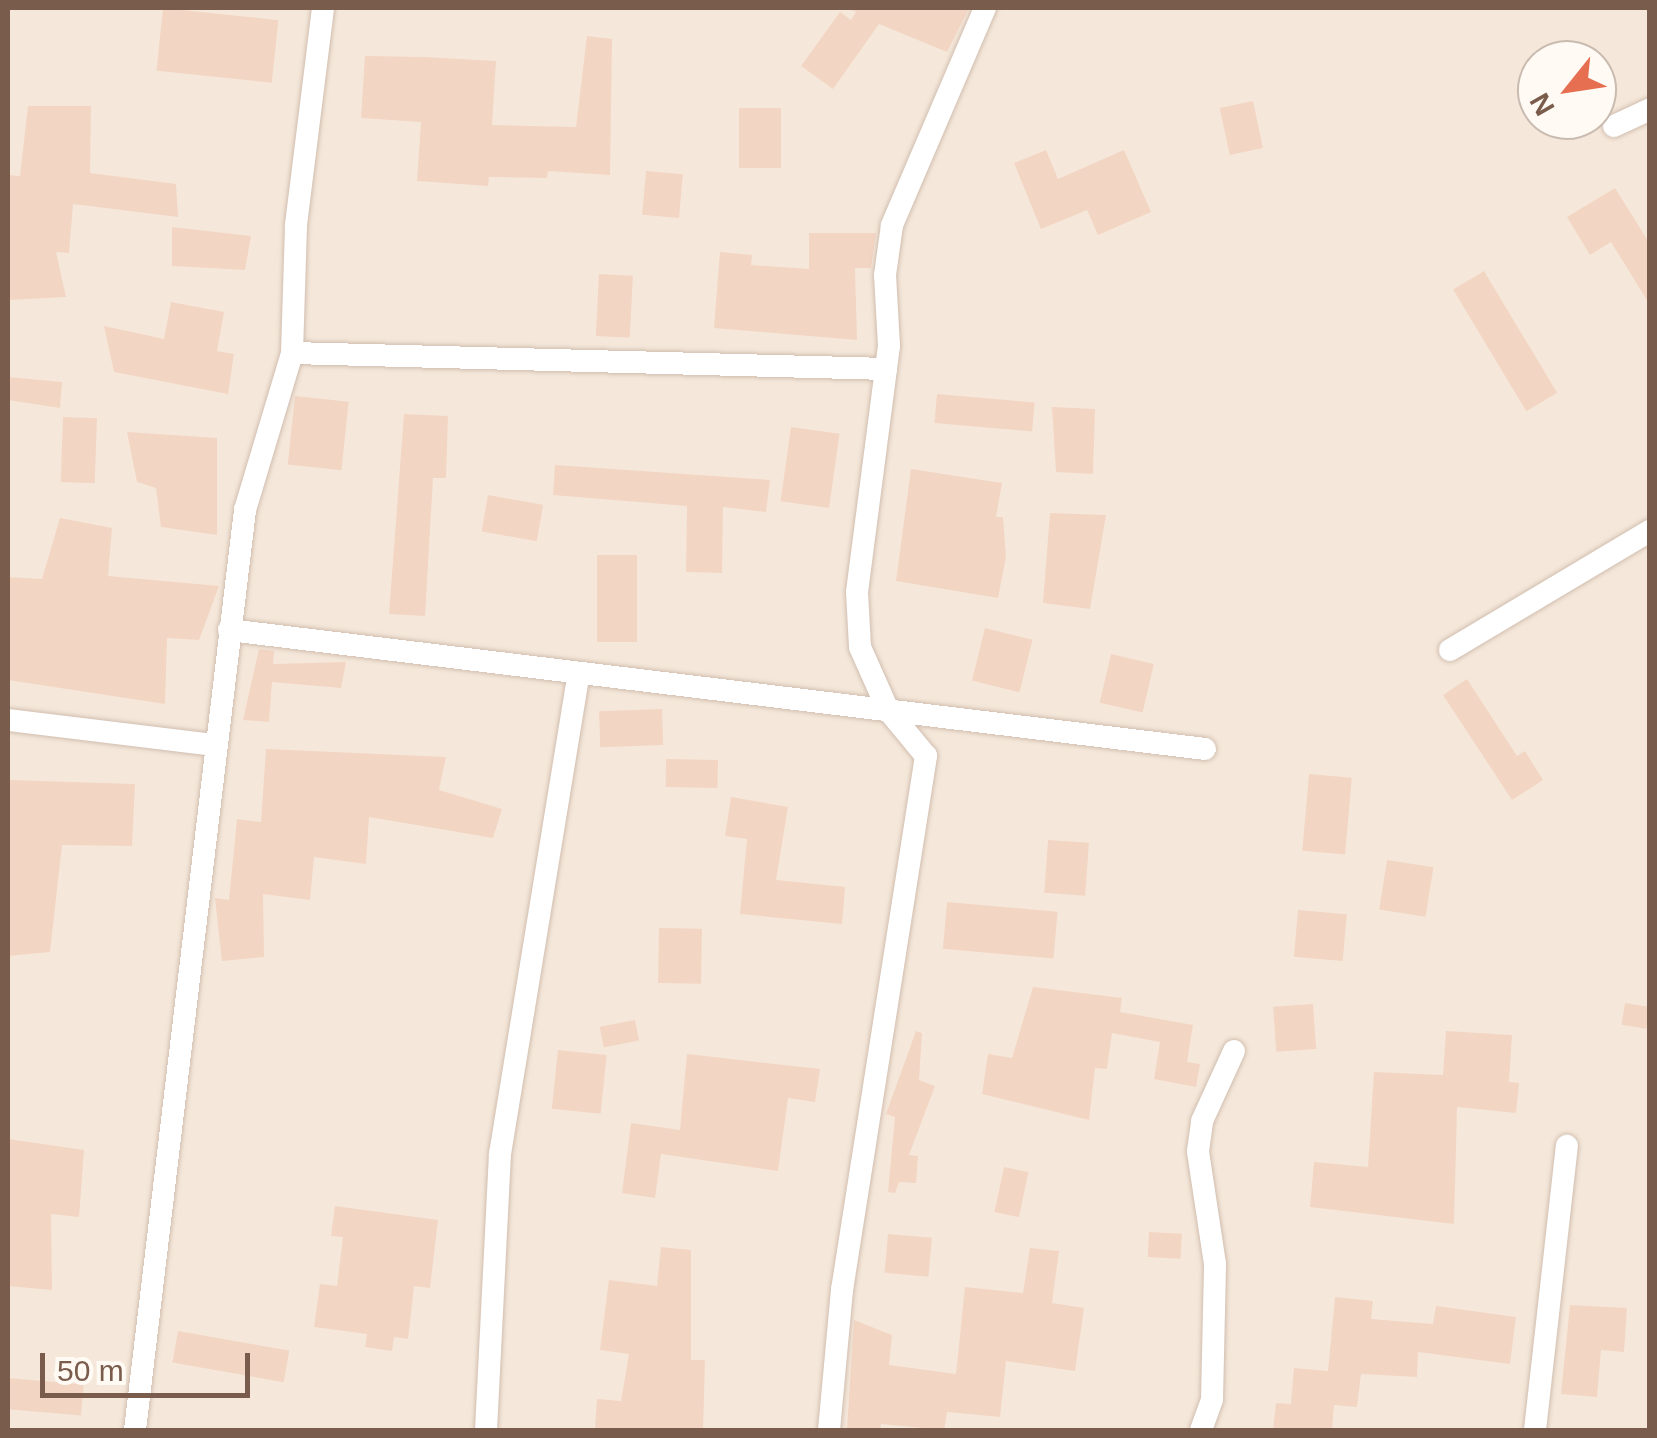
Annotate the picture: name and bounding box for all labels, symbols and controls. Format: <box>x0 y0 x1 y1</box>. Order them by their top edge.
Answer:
north arrow <box>1517 40 1617 140</box>
text: N <box>1524 88 1561 121</box>
scale bar <box>45 1333 255 1395</box>
text: 50 m <box>57 1354 124 1387</box>

